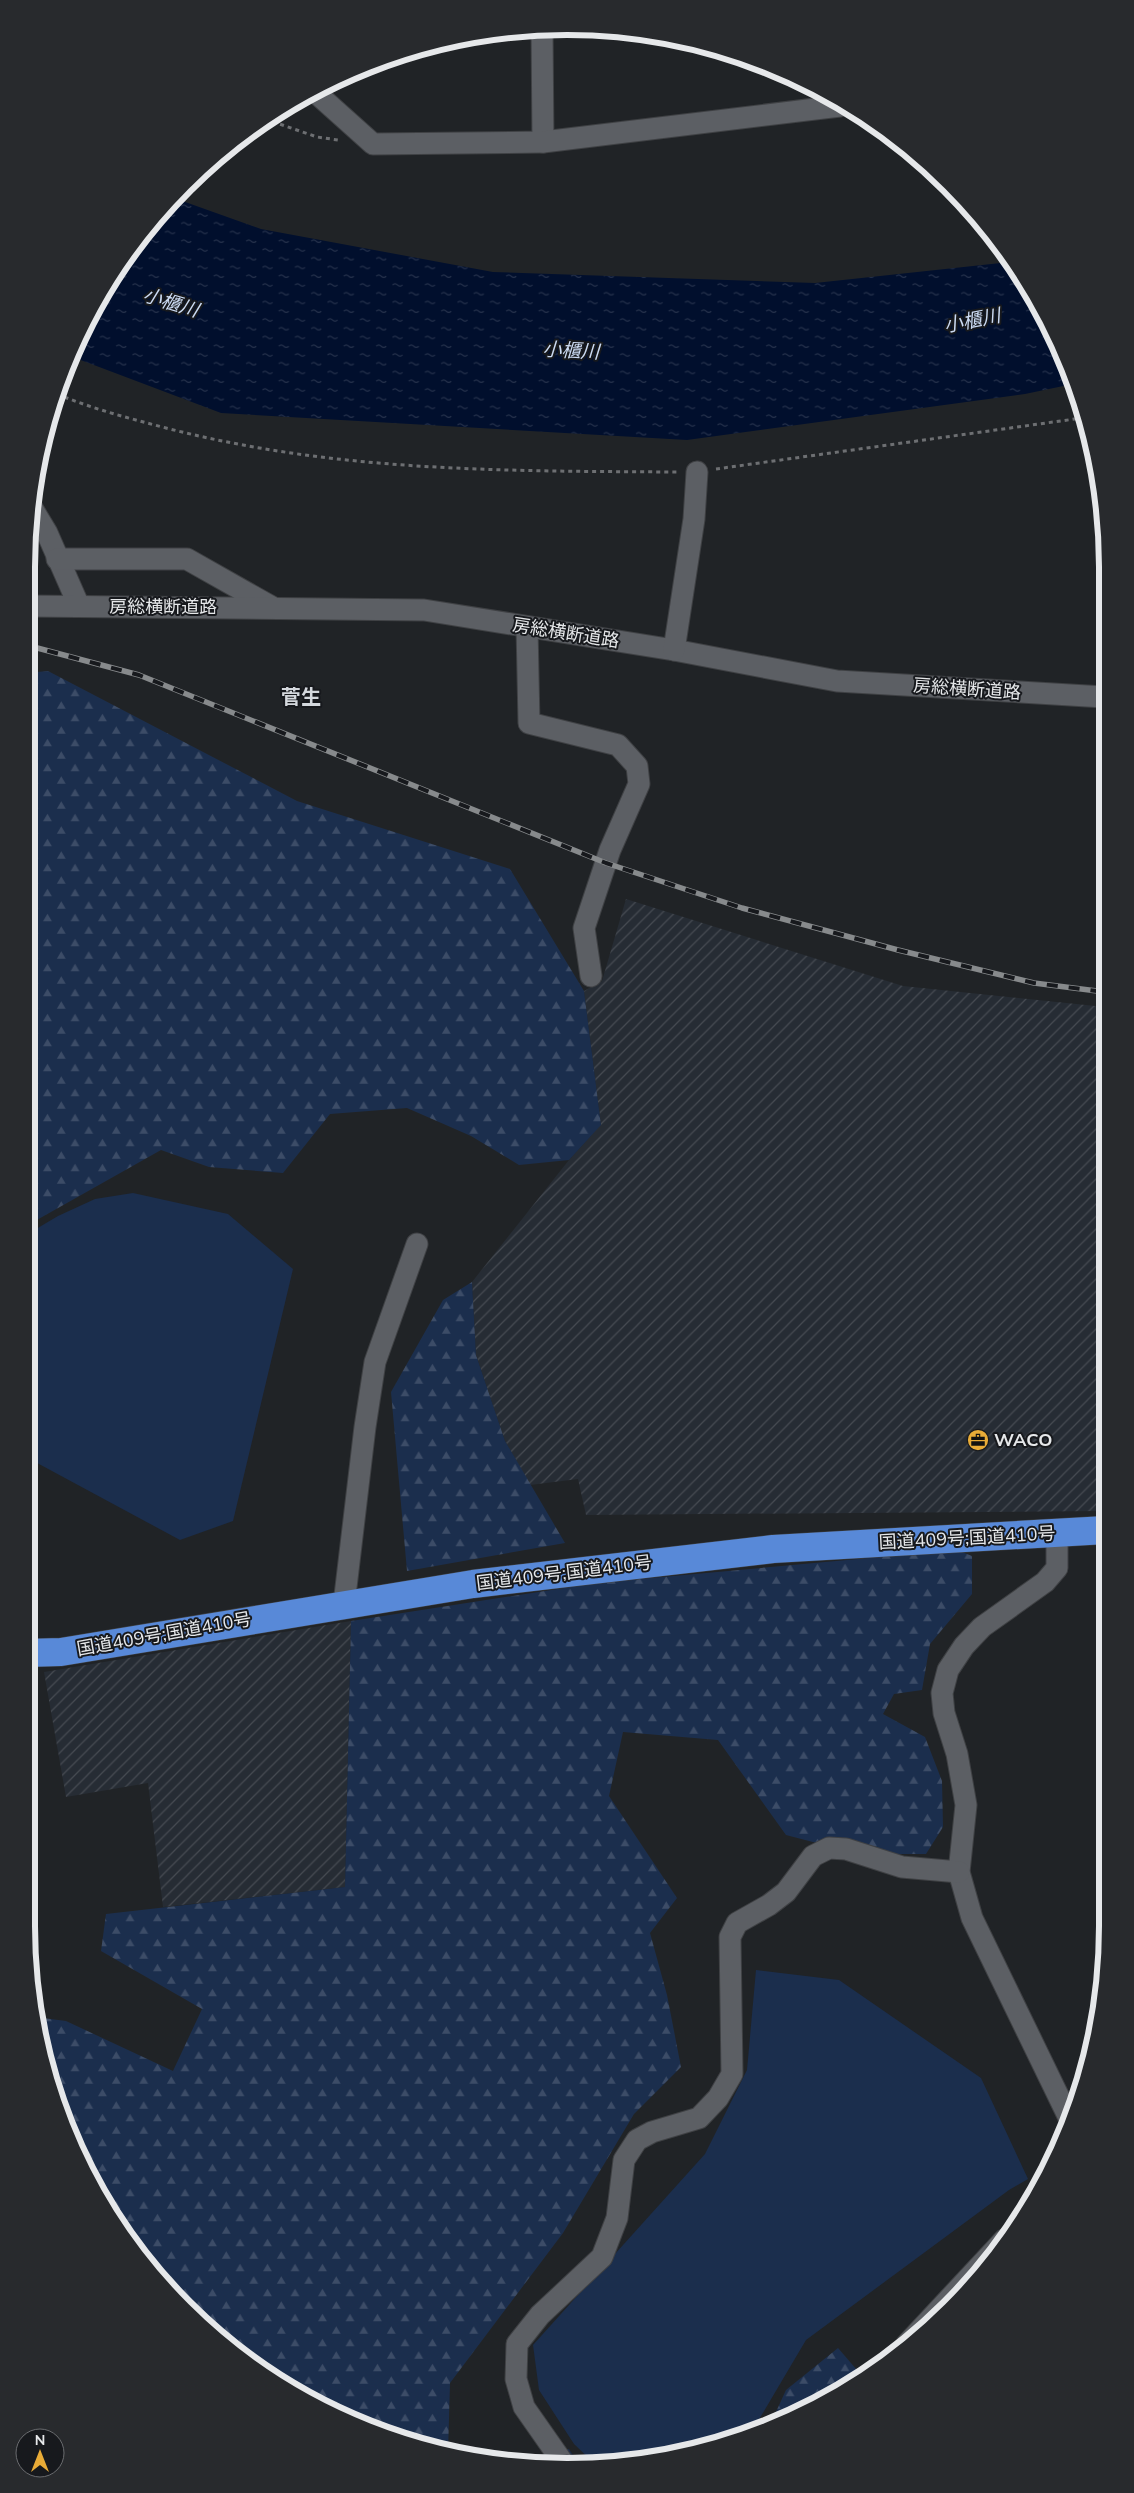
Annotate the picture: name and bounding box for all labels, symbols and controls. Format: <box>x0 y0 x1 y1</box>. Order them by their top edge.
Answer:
water label: 小櫃川 <box>140 282 204 322</box>
water label: 小櫃川 <box>942 302 1004 337</box>
water label: 小櫃川 <box>542 337 602 364</box>
street label: 房総横断道路 <box>109 595 217 618</box>
street label: 房総横断道路 <box>511 613 621 652</box>
street label: 房総横断道路 <box>912 673 1022 704</box>
district label: 菅生 <box>281 684 321 709</box>
office icon: WACO <box>966 1428 990 1452</box>
place label: WACO <box>994 1428 1052 1451</box>
street label: 国道409号;国道410号 <box>878 1521 1056 1554</box>
street label: 国道409号;国道410号 <box>475 1550 653 1595</box>
street label: 国道409号;国道410号 <box>75 1607 253 1660</box>
north arrow <box>15 2428 65 2478</box>
text: N <box>35 2431 45 2449</box>

